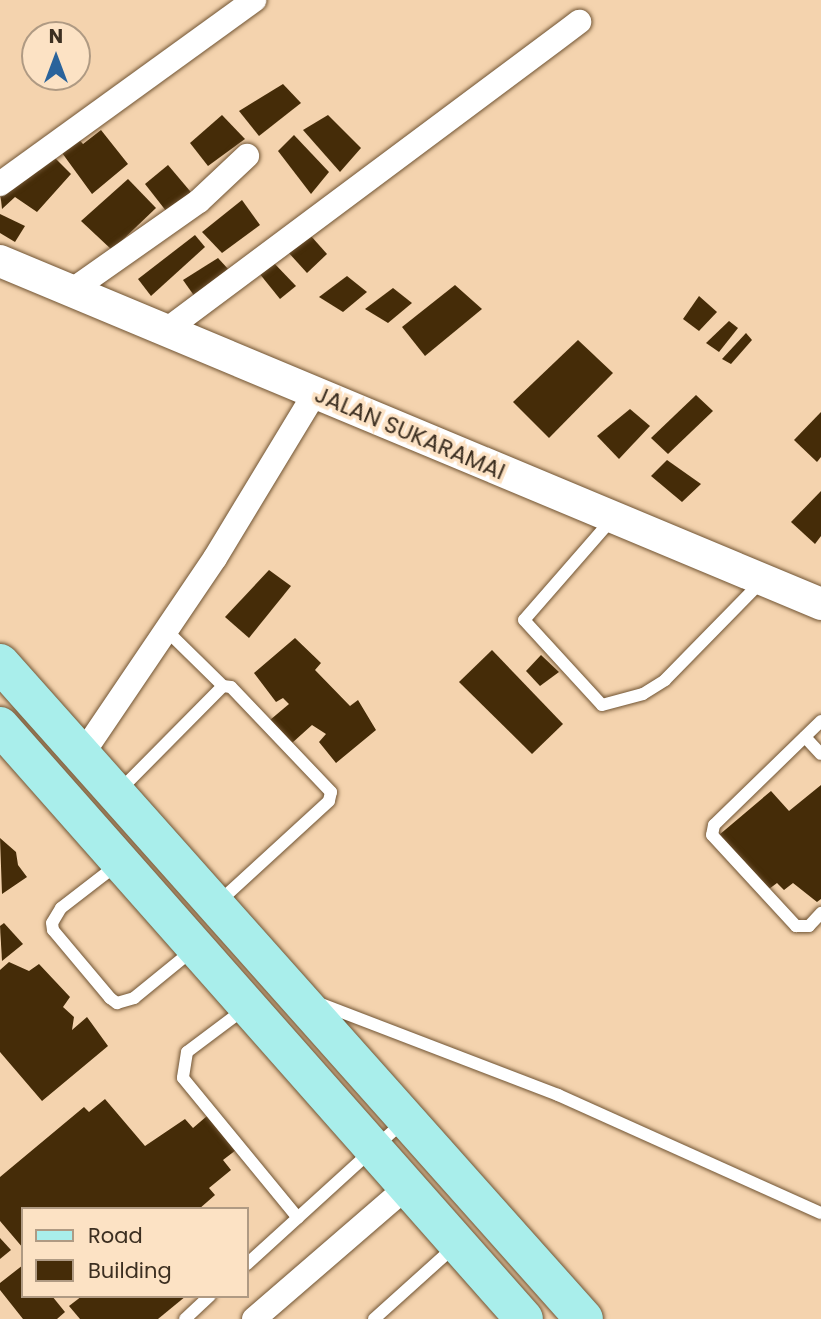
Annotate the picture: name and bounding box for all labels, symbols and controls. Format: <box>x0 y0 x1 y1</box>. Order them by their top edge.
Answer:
north arrow <box>21 21 91 91</box>
text: N <box>49 23 63 50</box>
street label: JALAN SUKARAMAI <box>311 380 509 486</box>
legend <box>21 1207 248 1298</box>
text: Road <box>88 1221 143 1250</box>
text: Building <box>88 1256 172 1285</box>

